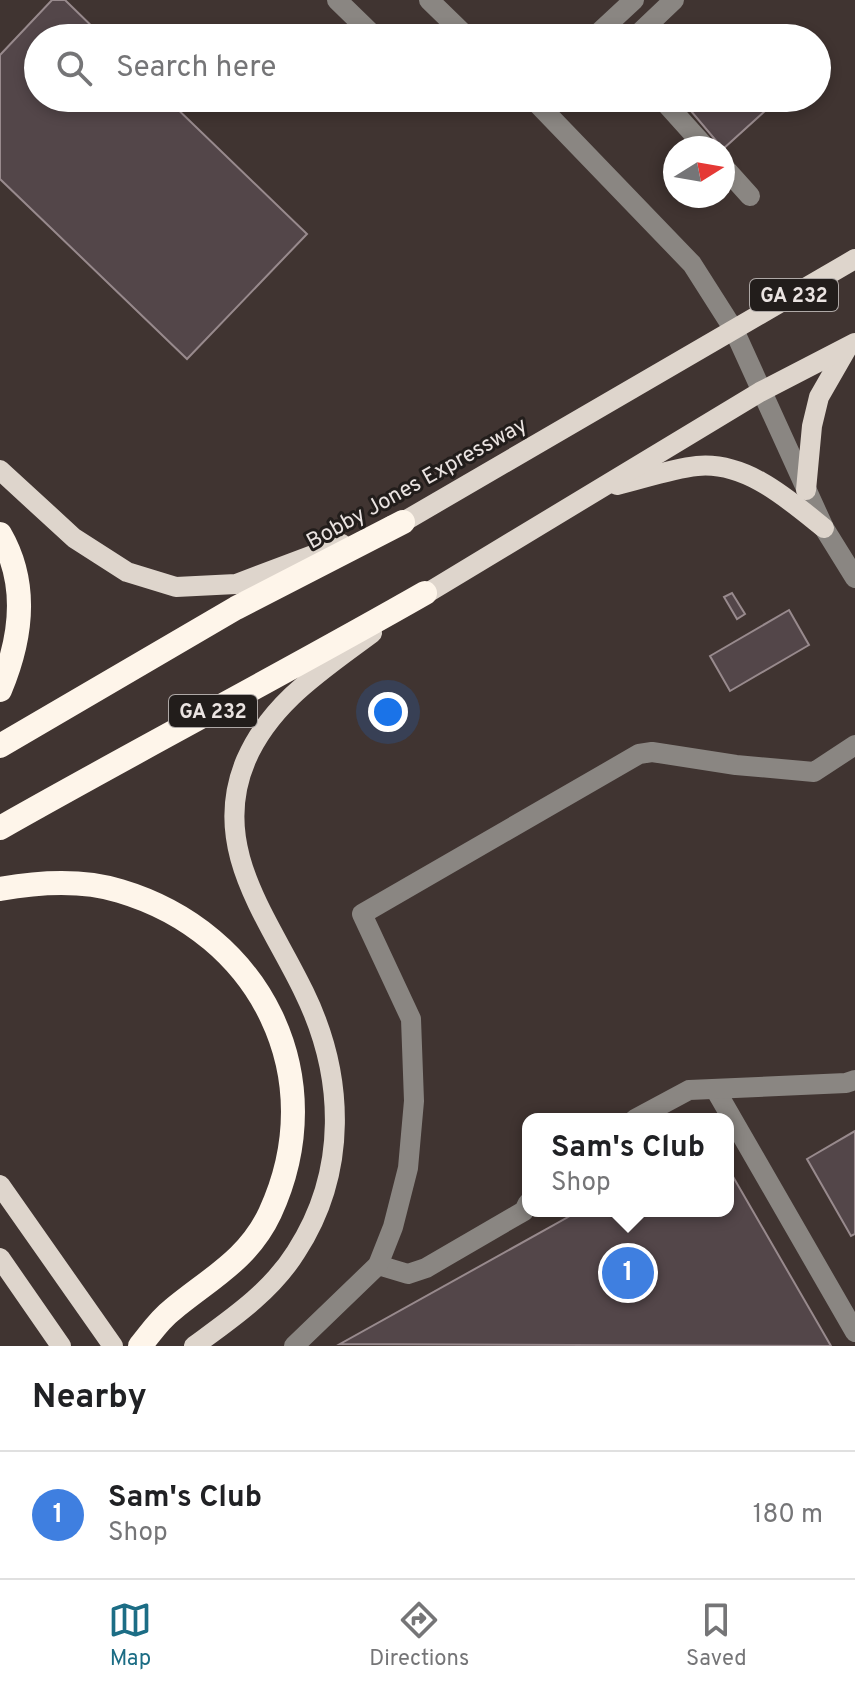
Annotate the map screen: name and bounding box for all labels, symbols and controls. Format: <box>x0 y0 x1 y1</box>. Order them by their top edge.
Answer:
search box <box>24 24 831 112</box>
icon: search <box>52 46 96 90</box>
text: Search here <box>116 50 276 87</box>
north arrow <box>663 136 735 208</box>
road number: GA 232 <box>750 279 838 311</box>
street label: Bobby Jones Expressway <box>302 412 532 556</box>
your location <box>368 692 408 732</box>
road number: GA 232 <box>169 695 257 727</box>
popup <box>522 1113 734 1217</box>
text: Sam's Club <box>551 1130 705 1167</box>
text: Shop <box>551 1167 611 1200</box>
pin: 1 <box>602 1243 654 1303</box>
text: Nearby <box>32 1377 147 1420</box>
text: Sam's Club <box>108 1480 262 1517</box>
text: 1 <box>53 1499 63 1532</box>
text: 180 m <box>753 1499 823 1532</box>
text: Shop <box>108 1517 168 1550</box>
tab: Map <box>108 1598 152 1673</box>
tab: Directions <box>369 1598 469 1673</box>
tab: Saved <box>686 1598 747 1673</box>

